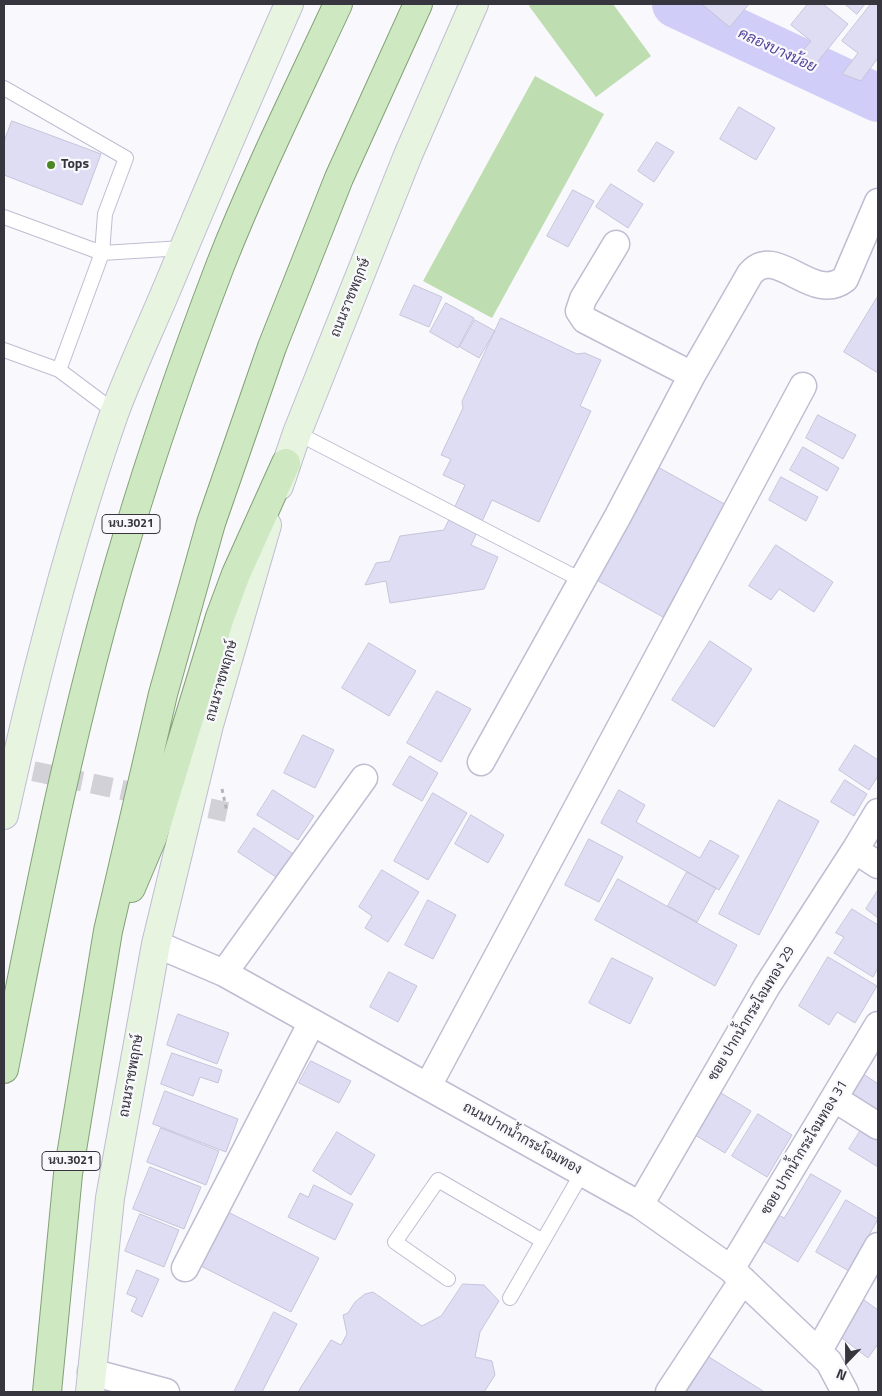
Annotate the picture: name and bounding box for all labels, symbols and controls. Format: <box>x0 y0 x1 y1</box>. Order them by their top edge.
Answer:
water label: คลองบางน้อย <box>735 25 819 77</box>
place label: Tops <box>61 157 89 173</box>
marker: Tops <box>45 159 57 171</box>
street label: ถนนราชพฤกษ์ <box>328 256 374 340</box>
road number: นบ.3021 <box>102 514 160 534</box>
street label: ถนนราชพฤกษ์ <box>202 638 242 724</box>
street label: ซอย ปากน้ำกระโจมทอง 29 <box>705 944 799 1084</box>
street label: ถนนราชพฤกษ์ <box>116 1033 148 1119</box>
street label: ซอย ปากน้ำกระโจมทอง 31 <box>758 1078 852 1218</box>
street label: ถนนปากน้ำกระโจมทอง <box>460 1099 584 1179</box>
road number: นบ.3021 <box>42 1152 100 1170</box>
north arrow <box>822 1336 872 1386</box>
text: N <box>833 1364 850 1387</box>

